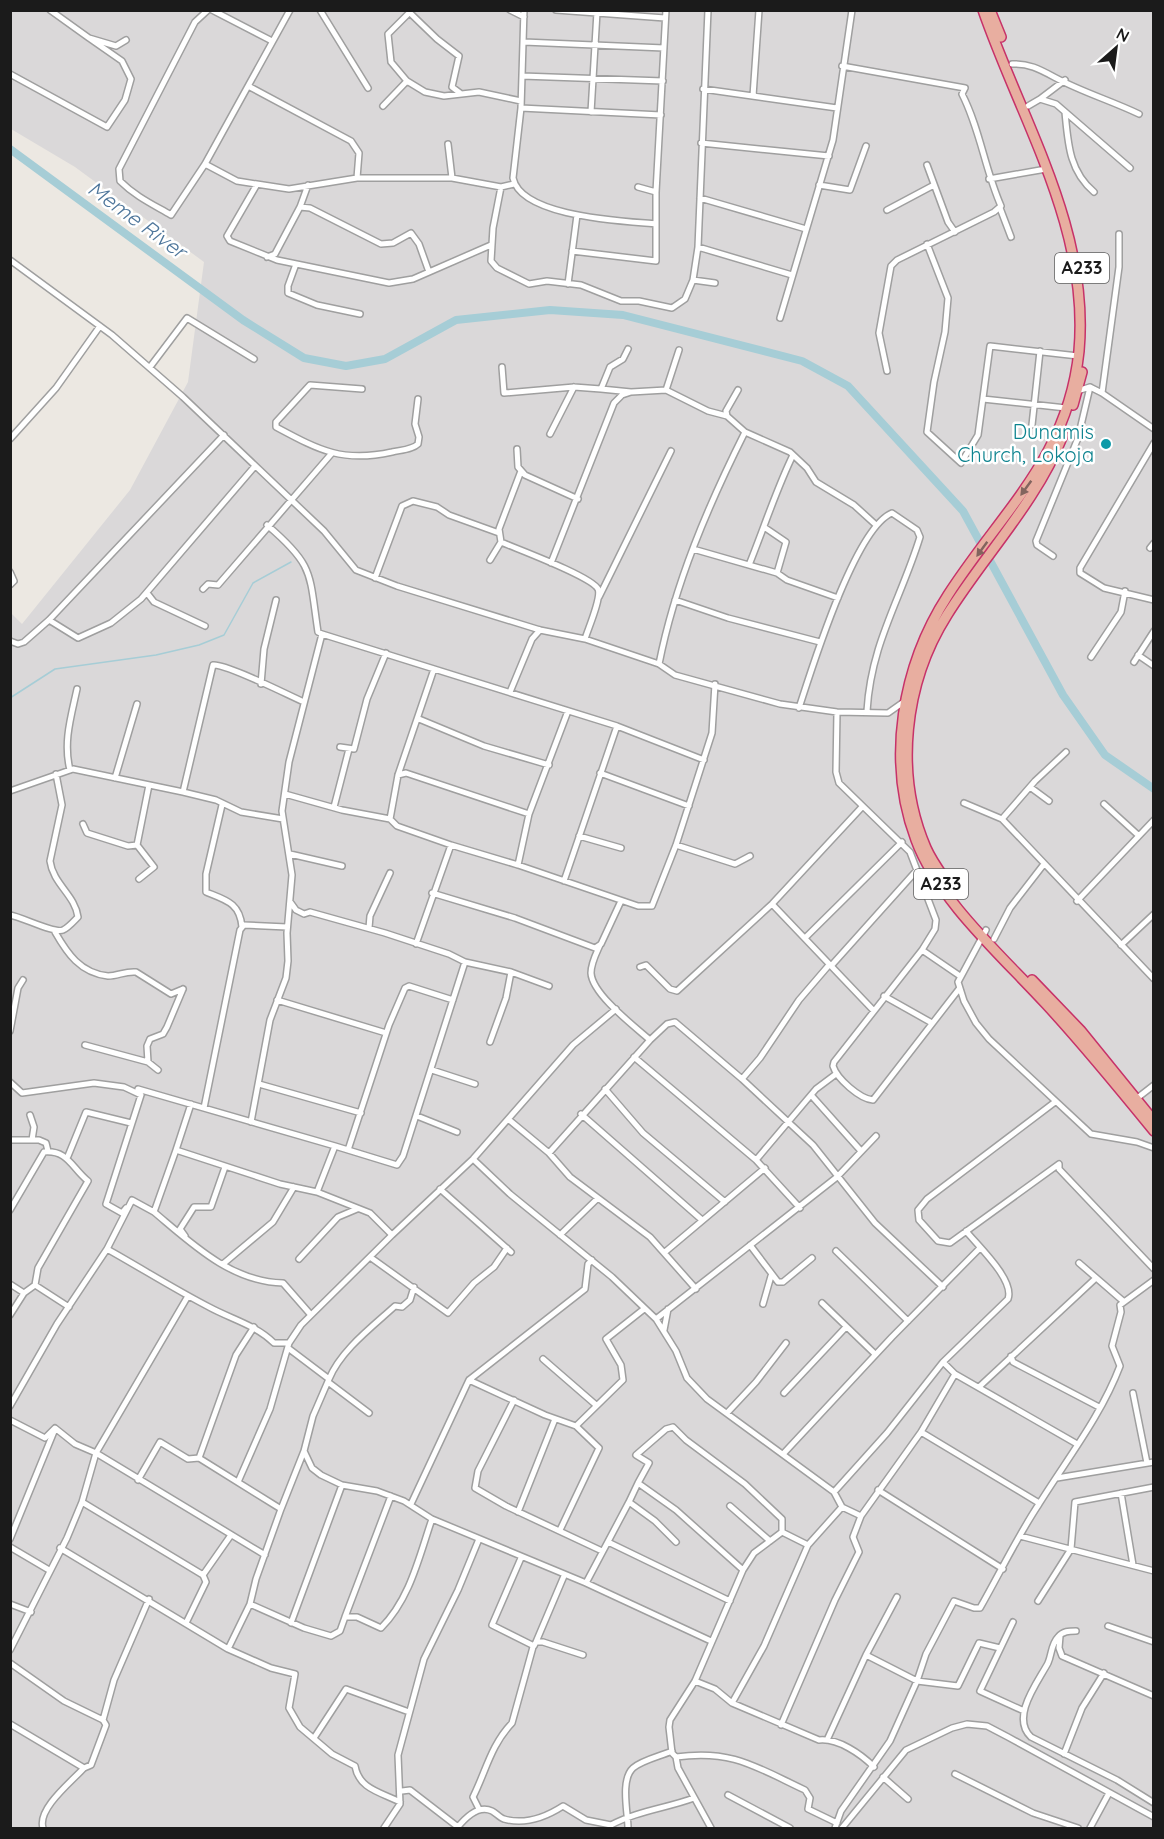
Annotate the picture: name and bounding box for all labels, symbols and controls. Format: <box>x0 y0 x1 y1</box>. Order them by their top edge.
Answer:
north arrow <box>1086 18 1146 78</box>
text: N <box>1113 23 1133 46</box>
water label: Meme River <box>83 175 194 265</box>
road number: A233 <box>1055 253 1109 283</box>
place label: Dunamis Church, Lokoja <box>957 419 1094 467</box>
marker: Dunamis Church, Lokoja <box>1099 437 1113 451</box>
one-way arrow <box>1021 480 1033 495</box>
one-way arrow <box>976 541 988 556</box>
road number: A233 <box>914 869 968 899</box>

